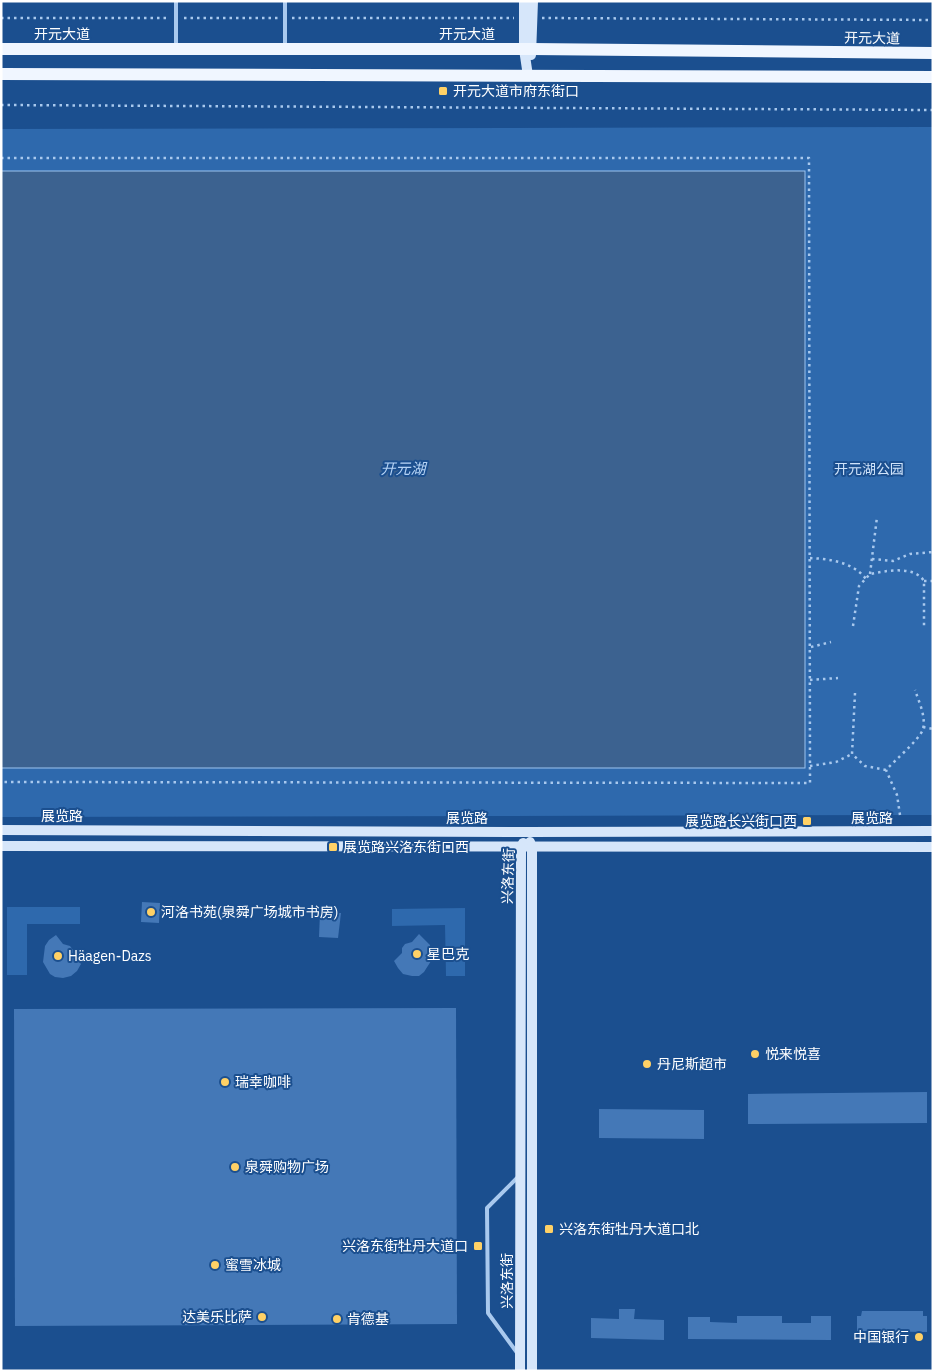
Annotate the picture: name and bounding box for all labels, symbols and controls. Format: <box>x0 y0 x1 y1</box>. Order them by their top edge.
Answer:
street label: 开元大道 <box>34 25 90 43</box>
street label: 开元大道 <box>439 25 495 43</box>
street label: 开元大道 <box>844 29 900 47</box>
place label: 开元大道市府东街口 <box>453 82 579 100</box>
marker: 开元大道市府东街口 <box>437 85 449 97</box>
water label: 开元湖 <box>380 459 427 478</box>
park label: 开元湖公园 <box>834 460 904 478</box>
street label: 展览路 <box>41 807 83 825</box>
street label: 展览路 <box>446 809 488 827</box>
street label: 展览路 <box>851 809 893 827</box>
place label: 展览路长兴街口西 <box>685 812 797 830</box>
marker: 展览路长兴街口西 <box>801 815 813 827</box>
place label: 展览路兴洛东街口西 <box>343 838 469 856</box>
marker: 展览路兴洛东街口西 <box>327 841 339 853</box>
street label: 兴洛东街 <box>498 848 518 904</box>
place label: 河洛书苑(泉舜广场城市书房) <box>161 903 338 921</box>
marker: 河洛书苑(泉舜广场城市书房) <box>145 906 157 918</box>
place label: 星巴克 <box>427 945 469 963</box>
place label: Häagen-Dazs <box>68 947 152 965</box>
marker: 星巴克 <box>411 948 423 960</box>
marker: Häagen-Dazs <box>52 950 64 962</box>
place label: 悦来悦喜 <box>765 1045 821 1063</box>
marker: 悦来悦喜 <box>749 1048 761 1060</box>
place label: 丹尼斯超市 <box>657 1055 727 1073</box>
marker: 丹尼斯超市 <box>641 1058 653 1070</box>
place label: 瑞幸咖啡 <box>235 1073 291 1091</box>
marker: 瑞幸咖啡 <box>219 1076 231 1088</box>
place label: 泉舜购物广场 <box>245 1158 329 1176</box>
marker: 泉舜购物广场 <box>229 1161 241 1173</box>
place label: 兴洛东街牡丹大道口北 <box>559 1220 699 1238</box>
marker: 兴洛东街牡丹大道口北 <box>543 1223 555 1235</box>
place label: 兴洛东街牡丹大道口 <box>342 1237 468 1255</box>
marker: 兴洛东街牡丹大道口 <box>472 1240 484 1252</box>
street label: 兴洛东街 <box>498 1253 516 1309</box>
place label: 蜜雪冰城 <box>225 1256 281 1274</box>
marker: 蜜雪冰城 <box>209 1259 221 1271</box>
place label: 达美乐比萨 <box>182 1308 252 1326</box>
place label: 肯德基 <box>347 1310 389 1328</box>
marker: 达美乐比萨 <box>256 1311 268 1323</box>
marker: 肯德基 <box>331 1313 343 1325</box>
place label: 中国银行 <box>853 1328 909 1346</box>
marker: 中国银行 <box>913 1331 925 1343</box>

